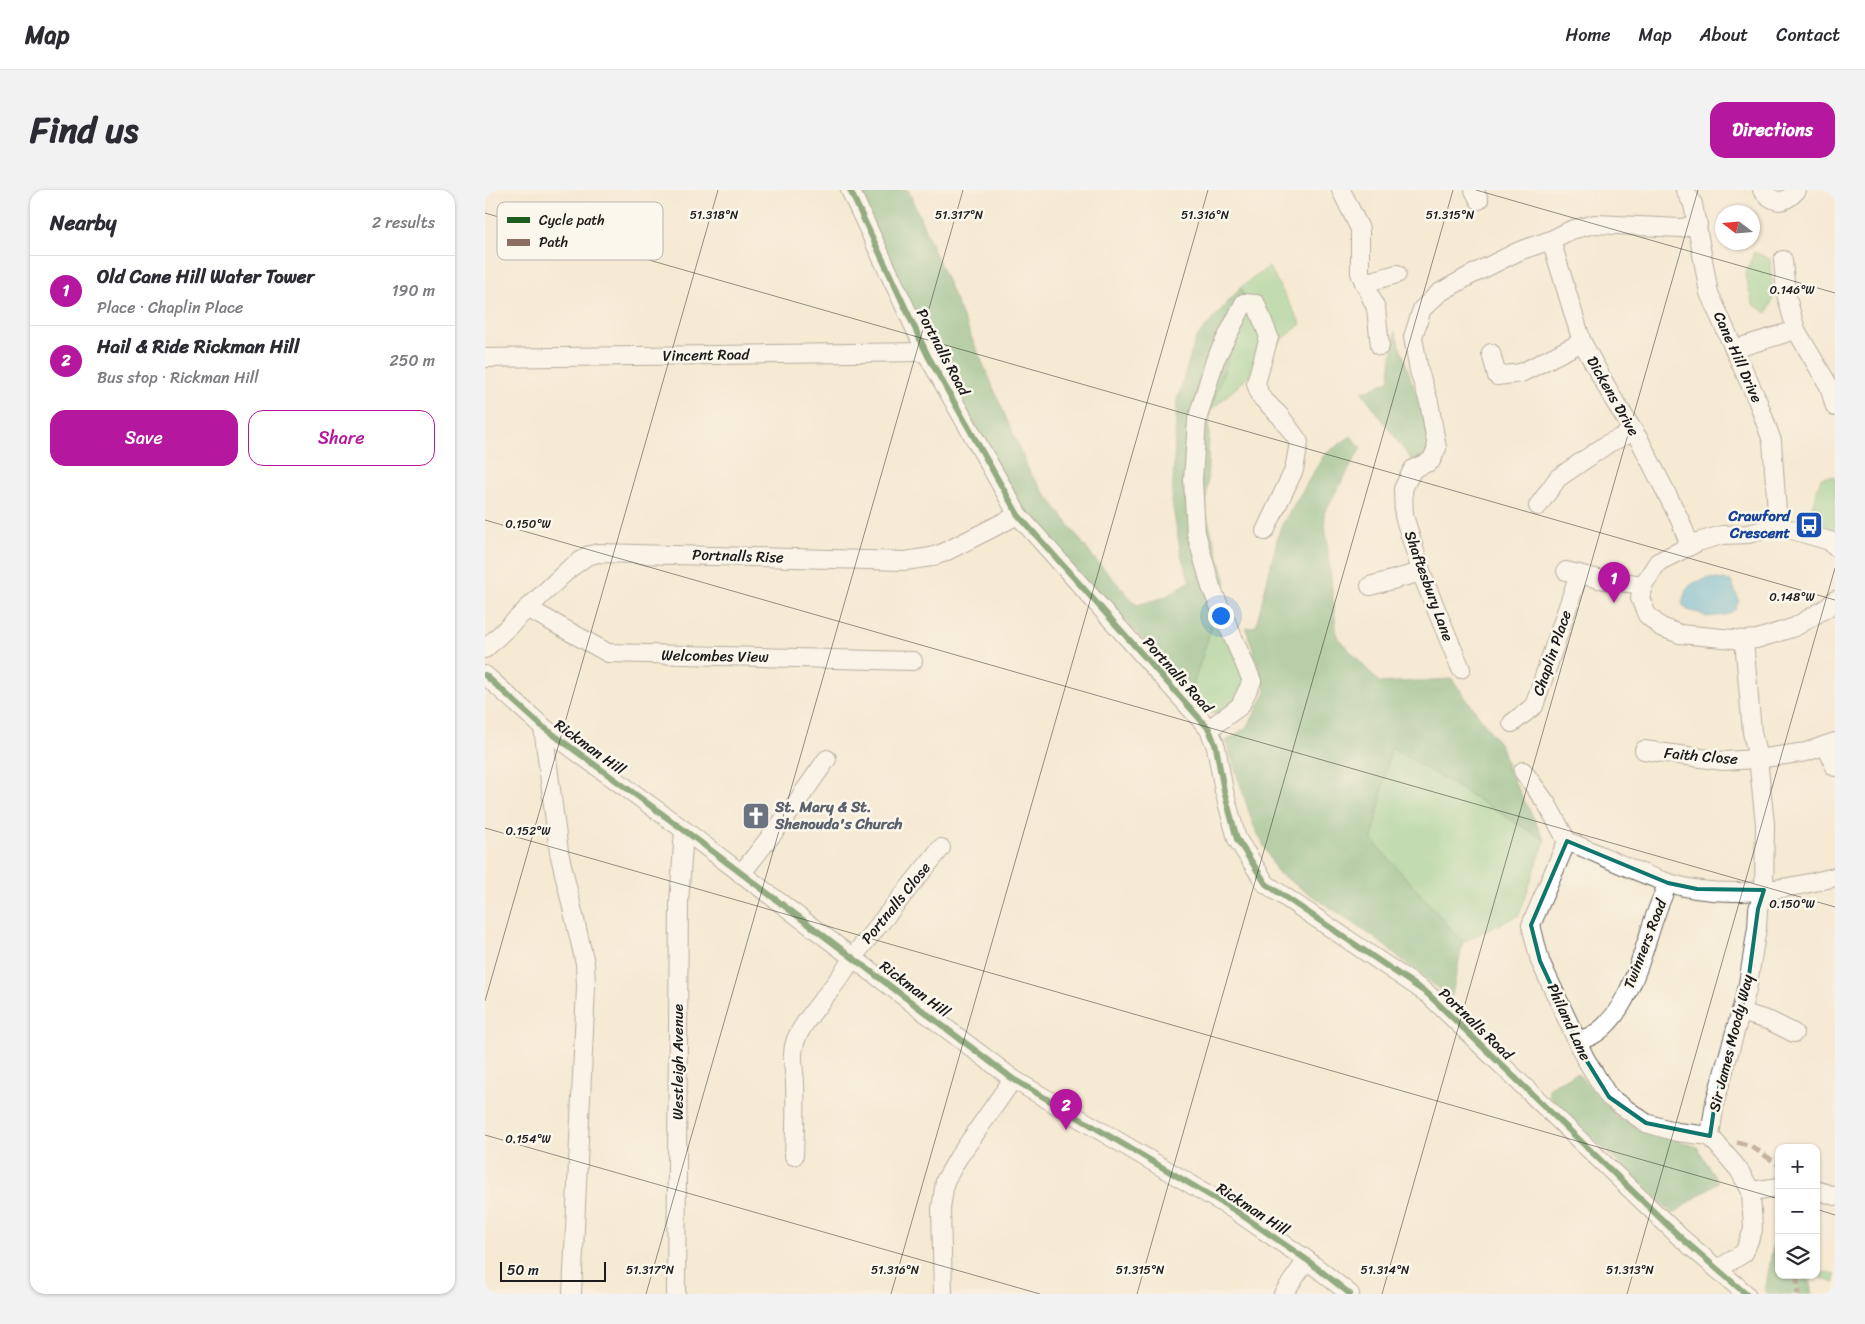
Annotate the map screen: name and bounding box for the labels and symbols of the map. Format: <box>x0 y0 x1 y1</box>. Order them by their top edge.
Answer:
legend <box>497 202 663 260</box>
text: 51.318°N <box>690 204 739 226</box>
text: 51.317°N <box>935 204 984 226</box>
text: 51.316°N <box>1181 204 1230 226</box>
text: 51.315°N <box>1426 204 1475 226</box>
north arrow <box>1715 205 1760 250</box>
text: Cycle path <box>539 208 605 233</box>
text: Path <box>539 230 568 255</box>
text: 0.146°W <box>1769 279 1815 301</box>
street label: Portnalls Road <box>909 304 977 401</box>
street label: Cane Hill Drive <box>1706 307 1770 407</box>
street label: Vincent Road <box>662 341 751 369</box>
street label: Dickens Drive <box>1579 351 1647 441</box>
place label: Crawford Crescent <box>1727 503 1791 546</box>
bus stop icon: Crawford Crescent <box>1794 510 1824 540</box>
text: 0.150°W <box>505 513 552 535</box>
street label: Shaftesbury Lane <box>1397 527 1461 645</box>
street label: Portnalls Rise <box>692 541 784 571</box>
pin: 1 <box>1598 562 1630 603</box>
text: 0.148°W <box>1769 586 1815 608</box>
your location <box>1208 603 1234 629</box>
street label: Chaplin Place <box>1525 606 1579 699</box>
street label: Portnalls Road <box>1136 631 1220 720</box>
street label: Welcombes View <box>661 642 770 670</box>
street label: Rickman Hill <box>549 712 632 782</box>
street label: Faith Close <box>1663 740 1739 772</box>
place label: St. Mary & St. Shenouda's Church <box>774 794 902 837</box>
church icon: St. Mary & St. Shenouda's Church <box>741 801 771 831</box>
text: 0.152°W <box>505 820 551 842</box>
street label: Portnalls Close <box>855 856 938 950</box>
text: 0.150°W <box>1769 893 1816 915</box>
street label: Twinners Road <box>1616 894 1674 993</box>
street label: Rickman Hill <box>874 954 957 1025</box>
street label: Sir James Moody Way <box>1701 971 1761 1114</box>
street label: Philand Lane <box>1540 979 1598 1065</box>
street label: Portnalls Road <box>1433 981 1520 1067</box>
street label: Westleigh Avenue <box>665 1004 691 1120</box>
pin: 2 <box>1050 1089 1082 1130</box>
text: 0.154°W <box>505 1128 552 1150</box>
street label: Rickman Hill <box>1211 1175 1296 1243</box>
scale bar <box>500 1259 606 1282</box>
text: 51.317°N <box>626 1259 675 1281</box>
text: 51.316°N <box>871 1259 920 1281</box>
text: 51.315°N <box>1116 1259 1165 1281</box>
text: 51.314°N <box>1361 1259 1410 1281</box>
text: 51.313°N <box>1606 1259 1655 1281</box>

